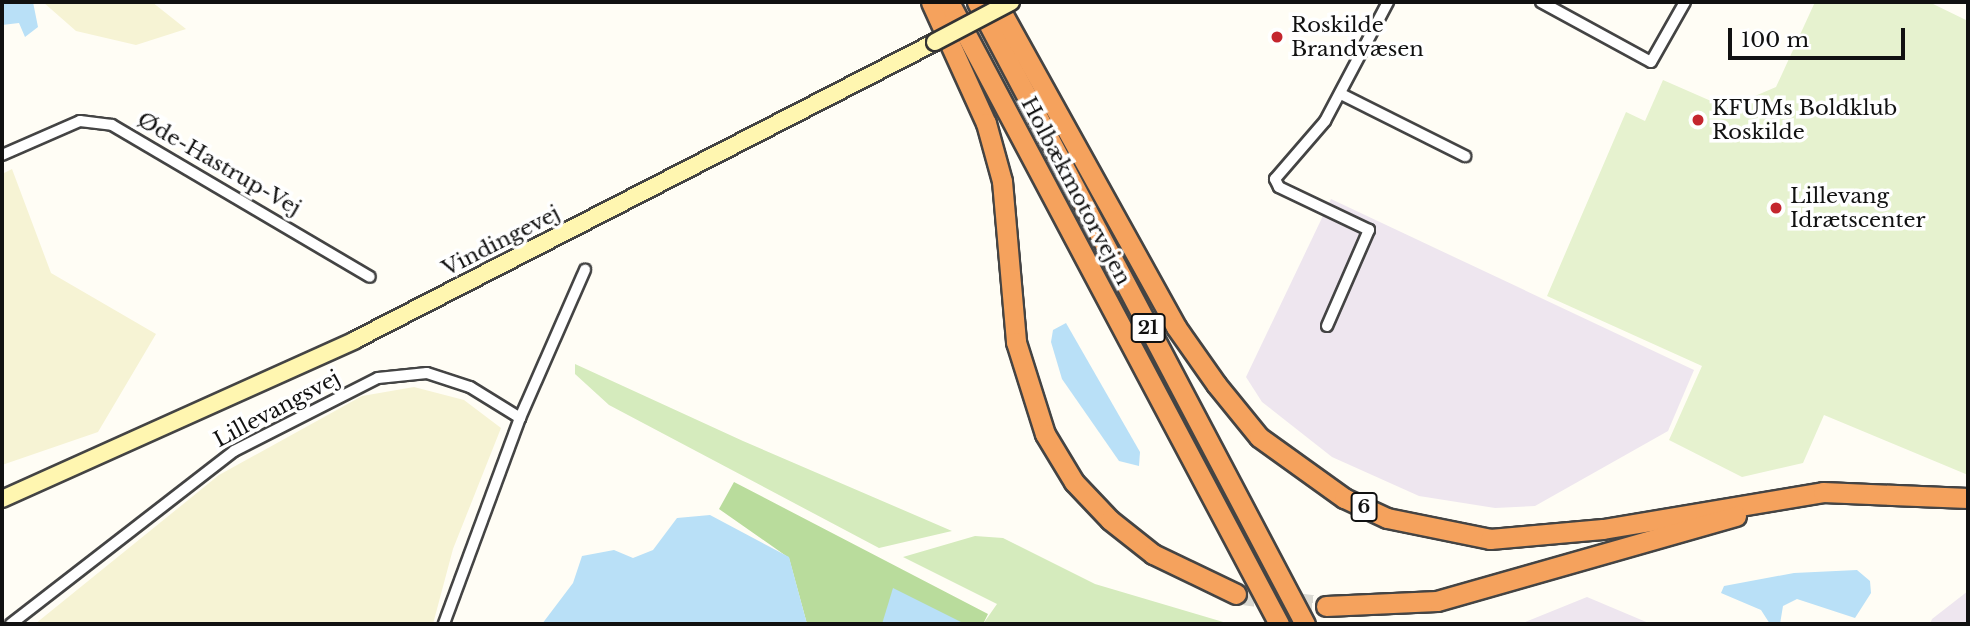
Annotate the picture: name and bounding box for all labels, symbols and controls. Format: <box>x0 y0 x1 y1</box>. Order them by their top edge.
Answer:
place label: Roskilde Brandvæsen <box>1291 12 1424 62</box>
scale bar <box>1732 14 1909 58</box>
text: 100 m <box>1741 27 1809 53</box>
marker: Roskilde Brandvæsen <box>1269 29 1285 45</box>
street label: Holbækmotorvejen <box>1016 93 1136 289</box>
place label: KFUMs Boldklub Roskilde <box>1712 95 1897 145</box>
street label: Øde-Hastrup-Vej <box>133 107 305 221</box>
marker: KFUMs Boldklub Roskilde <box>1690 112 1706 128</box>
place label: Lillevang Idrætscenter <box>1790 183 1925 233</box>
marker: Lillevang Idrætscenter <box>1768 200 1784 216</box>
street label: Vindingevej <box>438 201 564 281</box>
road number: 21 <box>1130 312 1166 344</box>
street label: Lillevangsvej <box>210 365 344 453</box>
road number: 6 <box>1350 492 1378 522</box>

